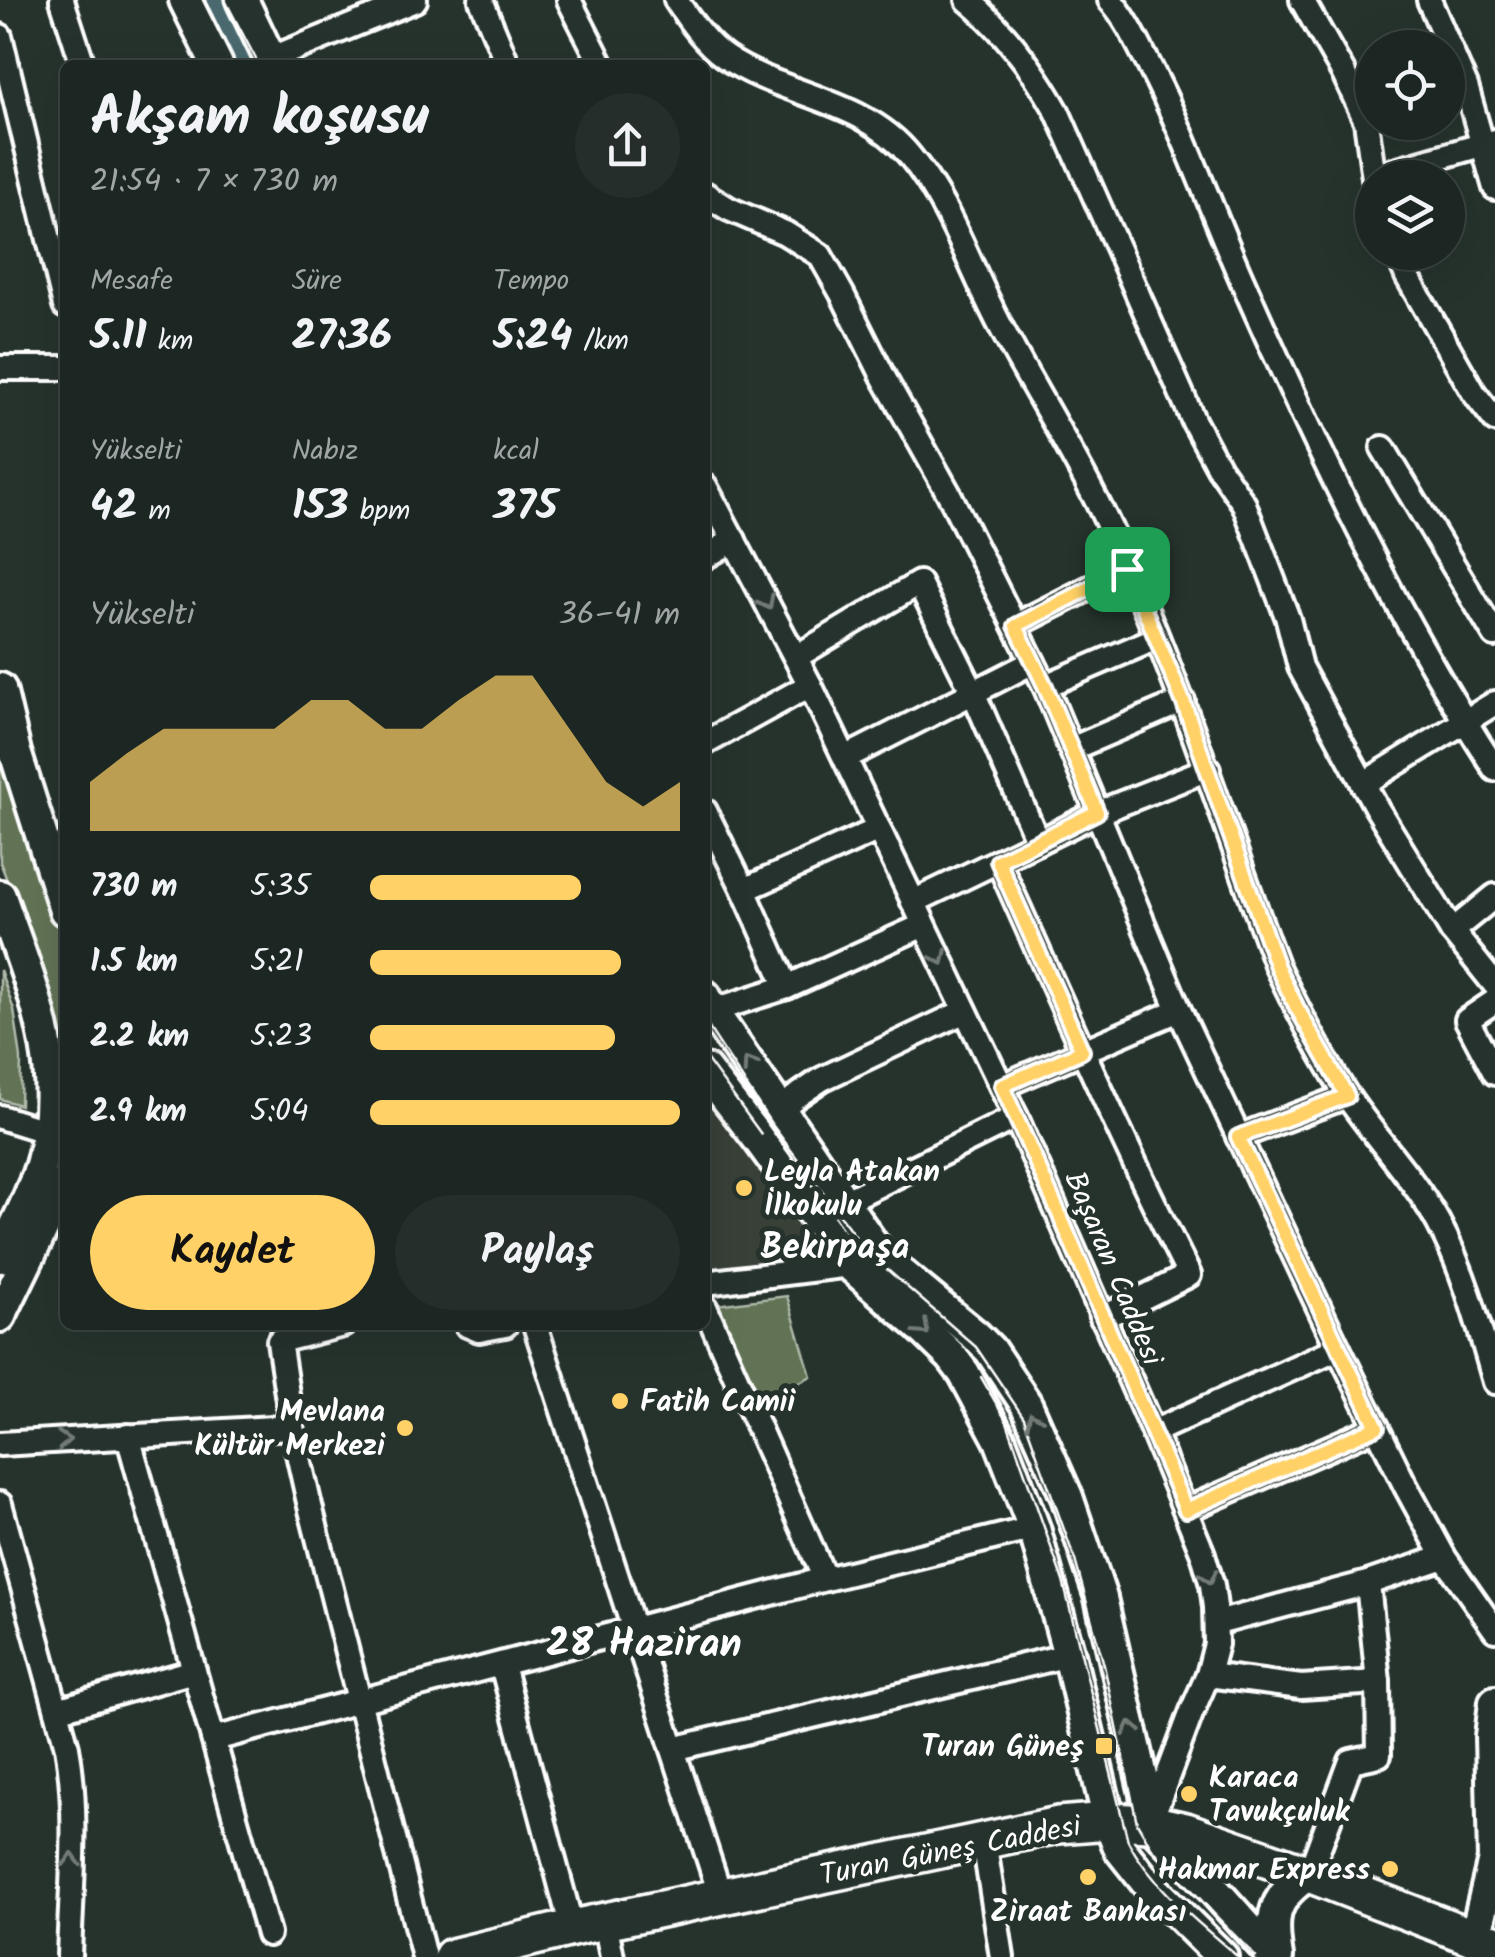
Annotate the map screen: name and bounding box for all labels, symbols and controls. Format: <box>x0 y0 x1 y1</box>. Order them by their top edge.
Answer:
map controls <box>1355 30 1465 270</box>
button: locate <box>1355 30 1465 140</box>
text: Akşam koşusu <box>90 76 429 163</box>
button: share <box>575 93 680 198</box>
text: 21:54 · 7 × 730 m <box>90 157 338 208</box>
button: layers <box>1355 160 1465 270</box>
text: Mesafe <box>90 259 173 304</box>
text: Süre <box>292 259 342 304</box>
text: Tempo <box>493 259 569 304</box>
text: 5.11 <box>90 304 147 371</box>
text: 27:36 <box>292 304 392 371</box>
text: 5:24 <box>493 304 572 371</box>
text: km <box>147 319 193 364</box>
text: /km <box>572 319 629 364</box>
text: Yükselti <box>90 429 182 474</box>
text: Nabız <box>292 429 358 474</box>
text: kcal <box>493 429 539 474</box>
text: 42 <box>90 474 137 541</box>
text: 153 <box>292 474 349 541</box>
text: 375 <box>493 474 557 541</box>
text: m <box>137 489 171 534</box>
text: bpm <box>349 489 410 534</box>
pin <box>1085 527 1170 612</box>
icon: arrive <box>1100 542 1155 597</box>
text: Yükselti <box>90 590 195 641</box>
text: 36–41 m <box>558 590 680 641</box>
one-way arrow <box>755 592 774 610</box>
text: 730 m <box>90 862 178 913</box>
text: 5:35 <box>250 862 311 913</box>
text: 1.5 km <box>90 937 178 988</box>
text: 5:21 <box>250 937 304 988</box>
one-way arrow <box>927 948 947 966</box>
text: 2.2 km <box>90 1012 189 1063</box>
text: 5:23 <box>250 1012 312 1063</box>
one-way arrow <box>743 1057 761 1075</box>
text: 2.9 km <box>90 1087 187 1138</box>
text: 5:04 <box>250 1087 309 1138</box>
place label: Leyla Atakan İlkokulu <box>764 1149 940 1231</box>
street label: Başaran Caddesi <box>1050 1164 1176 1375</box>
marker: Leyla Atakan İlkokulu <box>733 1177 755 1199</box>
button: Kaydet <box>90 1195 375 1310</box>
button: Paylaş <box>395 1195 680 1310</box>
district label: Bekirpaşa <box>761 1221 909 1277</box>
one-way arrow <box>911 1317 930 1335</box>
place label: Fatih Camii <box>640 1379 797 1427</box>
place label: Mevlana Kültür Merkezi <box>194 1389 386 1471</box>
marker: Fatih Camii <box>609 1390 631 1412</box>
one-way arrow <box>1025 1411 1045 1429</box>
marker: Mevlana Kültür Merkezi <box>394 1417 416 1439</box>
one-way arrow <box>56 1430 72 1451</box>
one-way arrow <box>1197 1567 1218 1585</box>
district label: 28 Haziran <box>546 1613 742 1677</box>
one-way arrow <box>1122 1720 1143 1737</box>
place label: Turan Güneş <box>921 1724 1084 1772</box>
marker: Turan Güneş <box>1093 1735 1115 1757</box>
place label: Karaca Tavukçuluk <box>1209 1755 1351 1837</box>
marker: Karaca Tavukçuluk <box>1178 1783 1200 1805</box>
street label: Turan Güneş Caddesi <box>816 1803 1087 1901</box>
place label: Hakmar Express <box>1158 1847 1370 1895</box>
one-way arrow <box>61 1851 83 1866</box>
marker: Hakmar Express <box>1379 1858 1401 1880</box>
marker: Ziraat Bankası <box>1077 1866 1099 1888</box>
place label: Ziraat Bankası <box>990 1889 1186 1937</box>

